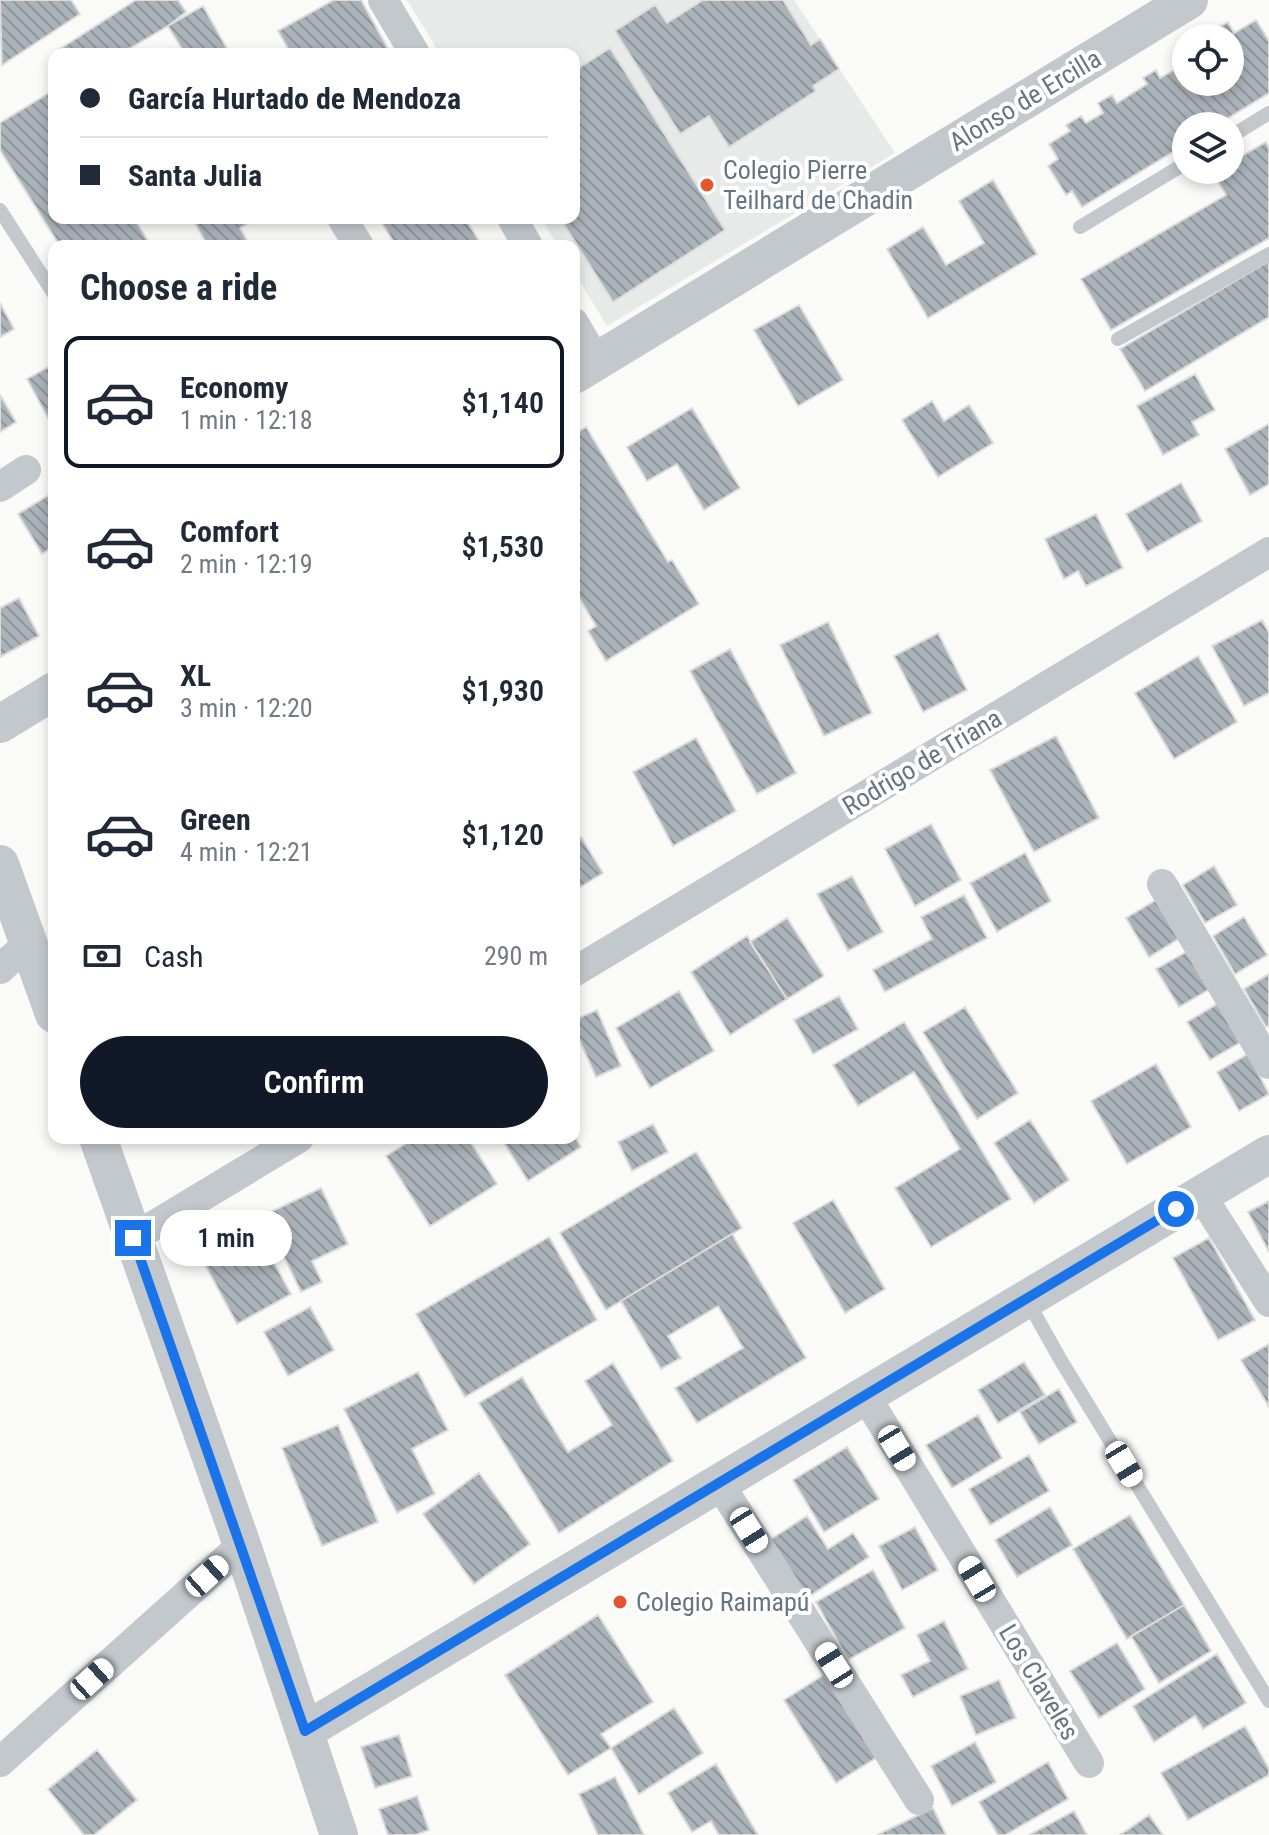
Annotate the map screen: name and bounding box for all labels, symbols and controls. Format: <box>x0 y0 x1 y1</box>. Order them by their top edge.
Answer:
map controls <box>1172 24 1244 184</box>
button: locate <box>1172 24 1244 96</box>
street label: Alonso de Ercilla <box>944 43 1106 157</box>
text: García Hurtado de Mendoza <box>128 81 461 116</box>
button: layers <box>1172 112 1244 184</box>
place label: Colegio Pierre Teilhard de Chadin <box>723 155 913 215</box>
text: Santa Julia <box>128 158 262 193</box>
marker: Colegio Pierre Teilhard de Chadin <box>698 176 716 194</box>
text: Choose a ride <box>80 267 277 309</box>
icon: car <box>84 366 156 438</box>
text: Economy <box>180 370 288 405</box>
text: $1,140 <box>462 385 544 420</box>
text: 1 min · 12:18 <box>180 405 313 435</box>
icon: car <box>84 510 156 582</box>
text: Comfort <box>180 514 279 549</box>
text: $1,530 <box>462 529 544 564</box>
text: 2 min · 12:19 <box>180 549 313 579</box>
icon: car <box>84 654 156 726</box>
text: XL <box>180 658 211 693</box>
text: $1,930 <box>462 673 544 708</box>
text: 3 min · 12:20 <box>180 693 313 723</box>
street label: Rodrigo de Triana <box>837 703 1007 821</box>
icon: car <box>84 798 156 870</box>
text: Green <box>180 802 251 837</box>
text: $1,120 <box>462 817 544 852</box>
text: 4 min · 12:21 <box>180 837 313 867</box>
icon: cash <box>80 934 124 978</box>
text: Cash <box>144 939 204 974</box>
text: 290 m <box>484 941 548 971</box>
button: Confirm <box>80 1036 548 1128</box>
route start <box>1158 1191 1194 1227</box>
callout: 1 min <box>161 1210 293 1266</box>
route end <box>115 1220 151 1256</box>
text: 1 min <box>197 1223 255 1253</box>
car <box>874 1421 920 1475</box>
car <box>1101 1437 1147 1491</box>
car <box>726 1503 772 1557</box>
car <box>181 1551 233 1601</box>
car <box>954 1552 1000 1606</box>
place label: Colegio Raimapú <box>636 1587 809 1617</box>
marker: Colegio Raimapú <box>611 1593 629 1611</box>
street label: Los Claveles <box>993 1619 1085 1745</box>
car <box>811 1638 857 1692</box>
car <box>66 1654 118 1704</box>

